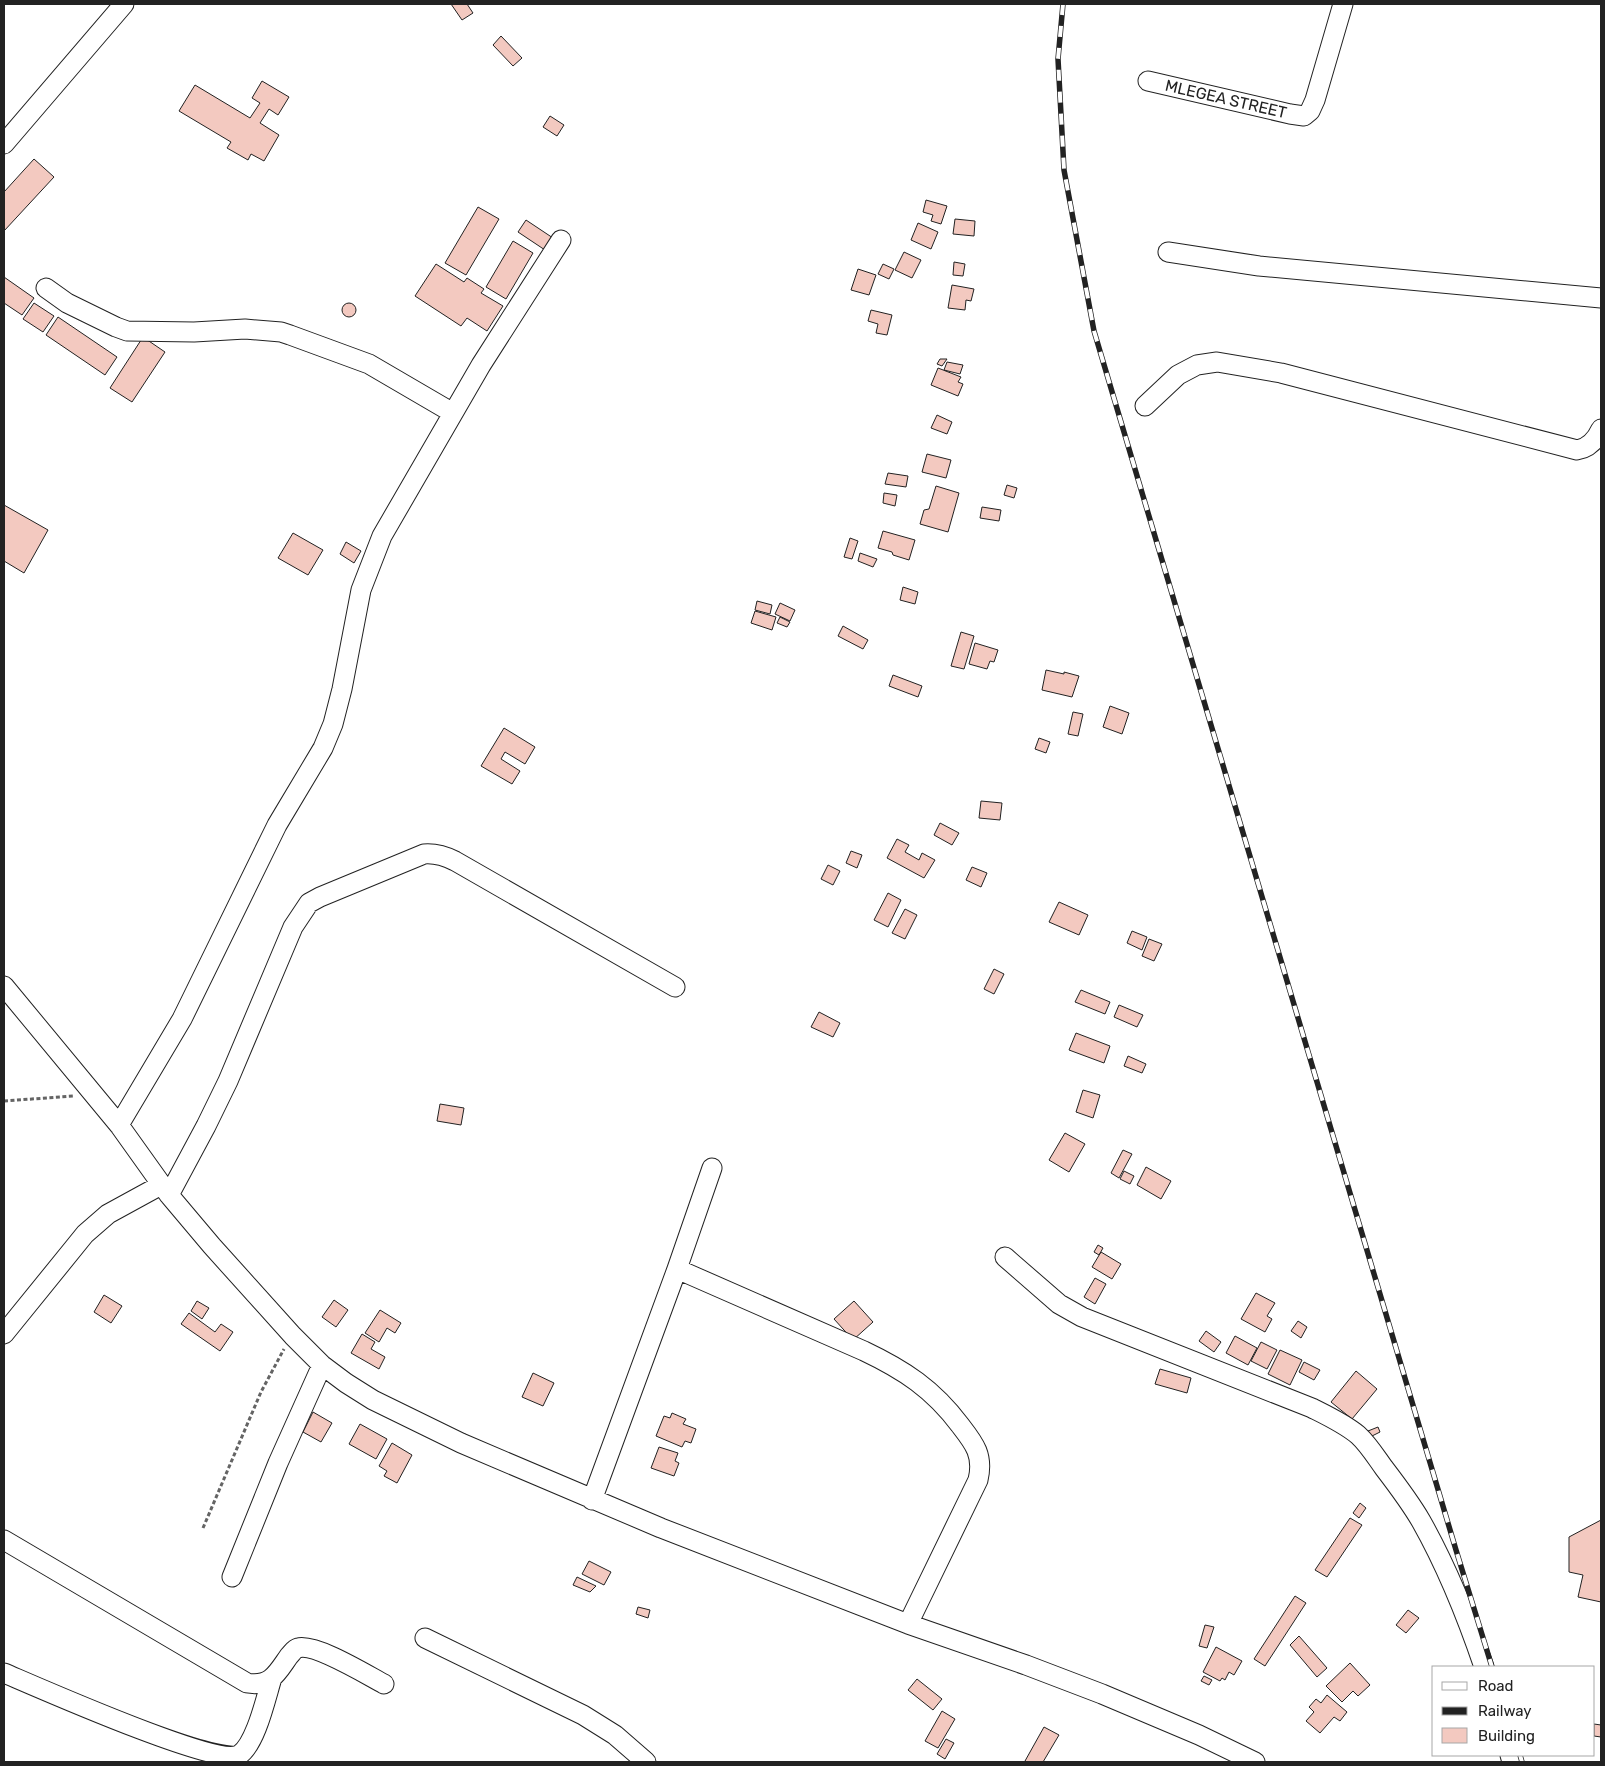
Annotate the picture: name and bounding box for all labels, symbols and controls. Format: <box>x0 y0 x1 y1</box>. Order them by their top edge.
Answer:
street label: MLEGEA STREET <box>1163 76 1289 122</box>
legend <box>1432 1666 1595 1756</box>
text: Road <box>1478 1677 1514 1695</box>
text: Railway <box>1478 1702 1532 1720</box>
text: Building <box>1478 1727 1535 1745</box>

